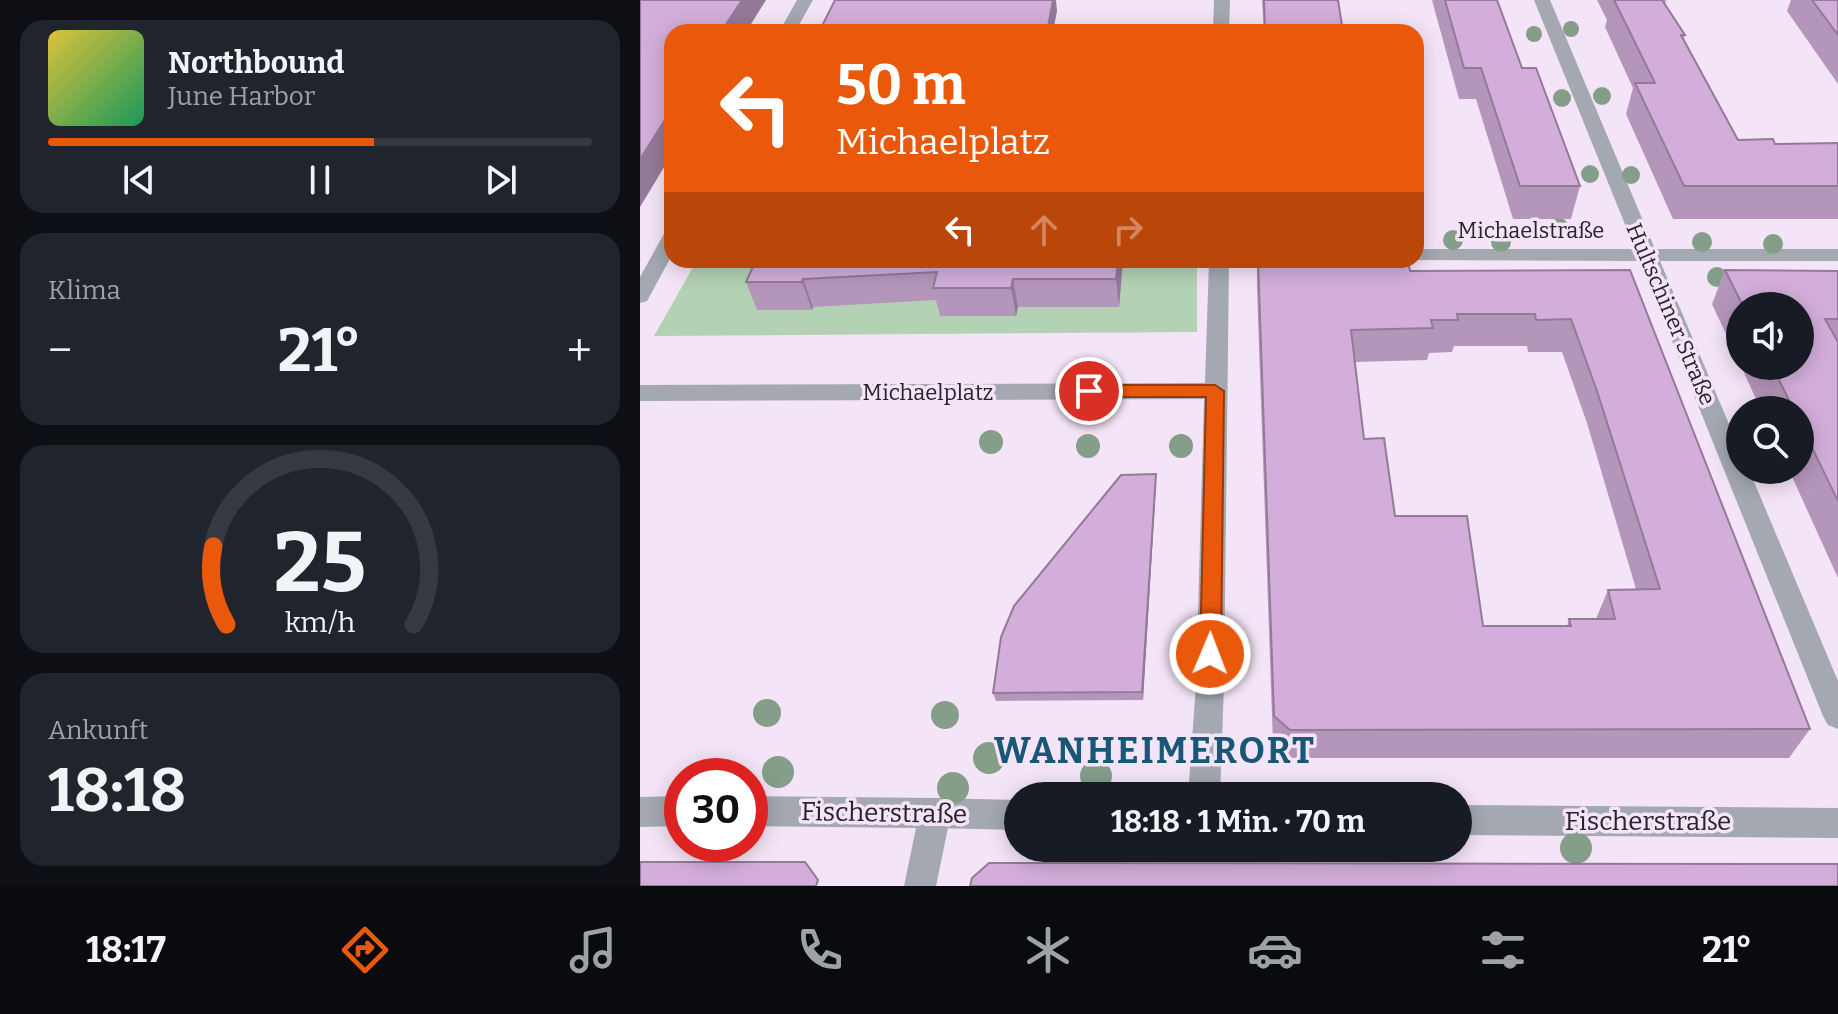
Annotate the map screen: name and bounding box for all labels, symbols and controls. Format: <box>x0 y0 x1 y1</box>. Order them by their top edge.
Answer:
text: Northbound <box>168 45 344 81</box>
text: 50 m <box>836 52 966 119</box>
icon: left <box>704 56 808 160</box>
text: June Harbor <box>168 81 315 112</box>
text: Michaelplatz <box>836 120 1050 164</box>
icon: previous <box>117 158 161 202</box>
icon: pause <box>298 158 342 202</box>
icon: next <box>479 158 523 202</box>
icon: left <box>938 208 982 252</box>
icon: ahead <box>1022 208 1066 252</box>
icon: right <box>1106 208 1150 252</box>
street label: Michaelstraße <box>1458 217 1604 244</box>
street label: Hultschiner Straße <box>1620 219 1722 409</box>
text: Klima <box>48 275 121 306</box>
map controls <box>1726 292 1814 484</box>
button: sound <box>1726 292 1814 380</box>
text: 21° <box>278 315 361 387</box>
text: − <box>48 324 72 377</box>
text: + <box>567 324 592 377</box>
pin <box>1055 357 1123 425</box>
icon: arrive <box>1067 369 1111 413</box>
street label: Michaelplatz <box>863 379 993 406</box>
button: search <box>1726 396 1814 484</box>
text: 25 <box>274 513 366 613</box>
text: km/h <box>285 606 356 641</box>
position arrow <box>1168 612 1252 696</box>
text: Ankunft <box>48 715 148 746</box>
district label: WANHEIMERORT <box>994 729 1316 773</box>
text: 18:18 <box>48 755 186 827</box>
speed limit sign: 30 <box>664 758 768 862</box>
street label: Fischerstraße <box>801 796 967 830</box>
text: 18:18 · 1 Min. · 70 m <box>1111 804 1365 840</box>
street label: Fischerstraße <box>1565 806 1731 837</box>
icon: directions <box>337 922 393 978</box>
icon: music <box>565 922 621 978</box>
icon: phone <box>792 922 848 978</box>
icon: climate <box>1020 922 1076 978</box>
icon: car <box>1247 922 1303 978</box>
icon: filters <box>1475 922 1531 978</box>
text: 18:17 <box>86 928 166 972</box>
text: 21° <box>1702 928 1752 972</box>

